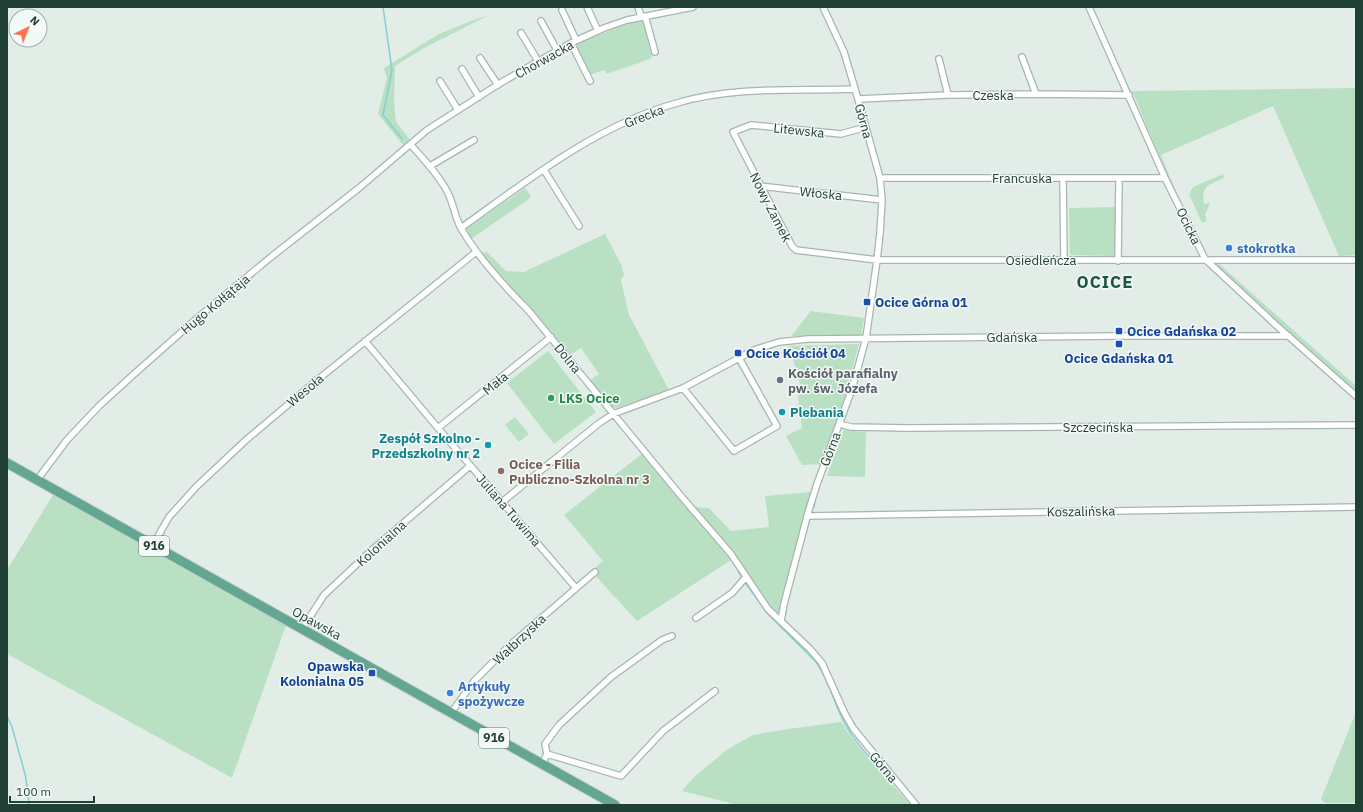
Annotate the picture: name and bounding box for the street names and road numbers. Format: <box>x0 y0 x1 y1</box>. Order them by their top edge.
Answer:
street label: Chorwacka <box>512 36 577 83</box>
street label: Czeska <box>972 87 1014 104</box>
street label: Grecka <box>622 101 666 132</box>
street label: Górna <box>851 102 876 140</box>
street label: Litewska <box>773 119 825 142</box>
street label: Nowy Zamek <box>746 170 795 245</box>
street label: Francuska <box>992 170 1052 187</box>
street label: Włoska <box>799 183 843 204</box>
street label: Ocicka <box>1172 205 1205 248</box>
street label: Osiedleńcza <box>1005 252 1077 269</box>
street label: Hugo Kołłątaja <box>177 271 253 338</box>
street label: Gdańska <box>987 329 1038 346</box>
street label: Dolna <box>550 340 585 377</box>
street label: Mała <box>479 368 512 399</box>
street label: Wesoła <box>284 370 327 411</box>
street label: Szczecińska <box>1063 419 1133 436</box>
street label: Górna <box>816 430 845 469</box>
street label: Juliana Tuwima <box>472 470 545 550</box>
street label: Koszalińska <box>1047 502 1116 521</box>
street label: Kolonialna <box>353 516 410 570</box>
road number: 916 <box>139 536 169 556</box>
street label: Opawska <box>289 603 344 644</box>
street label: Wałbrzyska <box>489 610 550 668</box>
road number: 916 <box>479 728 509 748</box>
street label: Górna <box>866 748 902 786</box>

